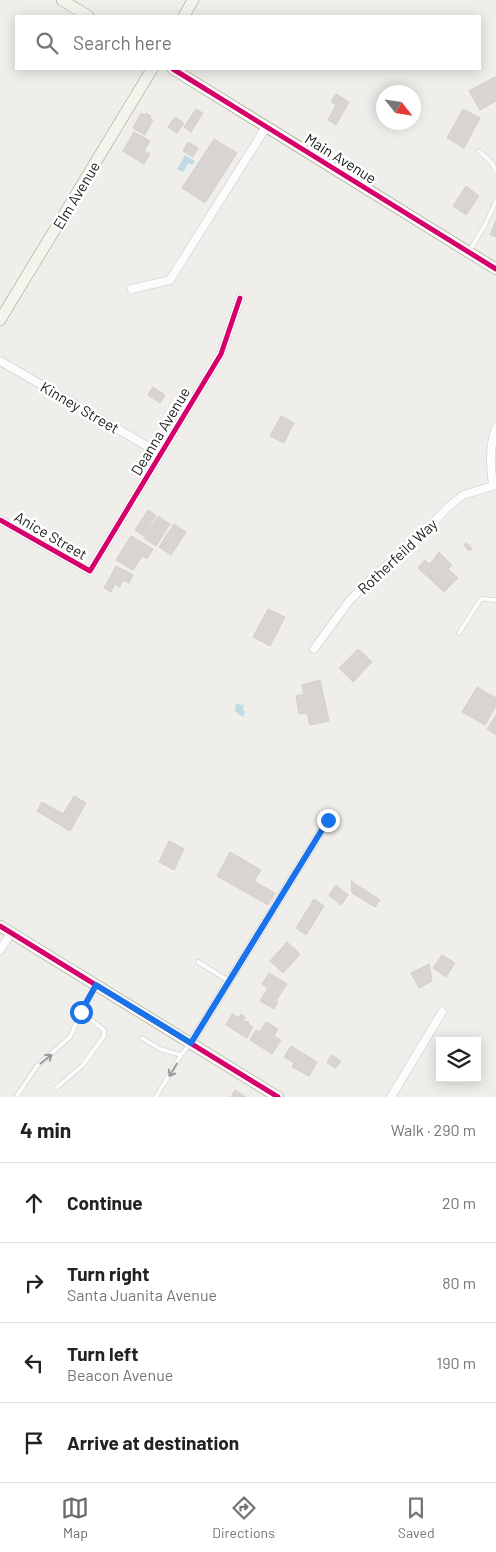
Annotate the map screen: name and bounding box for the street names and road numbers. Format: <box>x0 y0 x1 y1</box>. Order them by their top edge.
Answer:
street label: Main Avenue <box>302 129 380 187</box>
street label: Elm Avenue <box>49 158 103 232</box>
street label: Kinney Street <box>38 377 122 437</box>
street label: Deanna Avenue <box>127 384 193 478</box>
street label: Anice Street <box>12 507 90 563</box>
street label: Rotherfeild Way <box>353 514 441 597</box>

